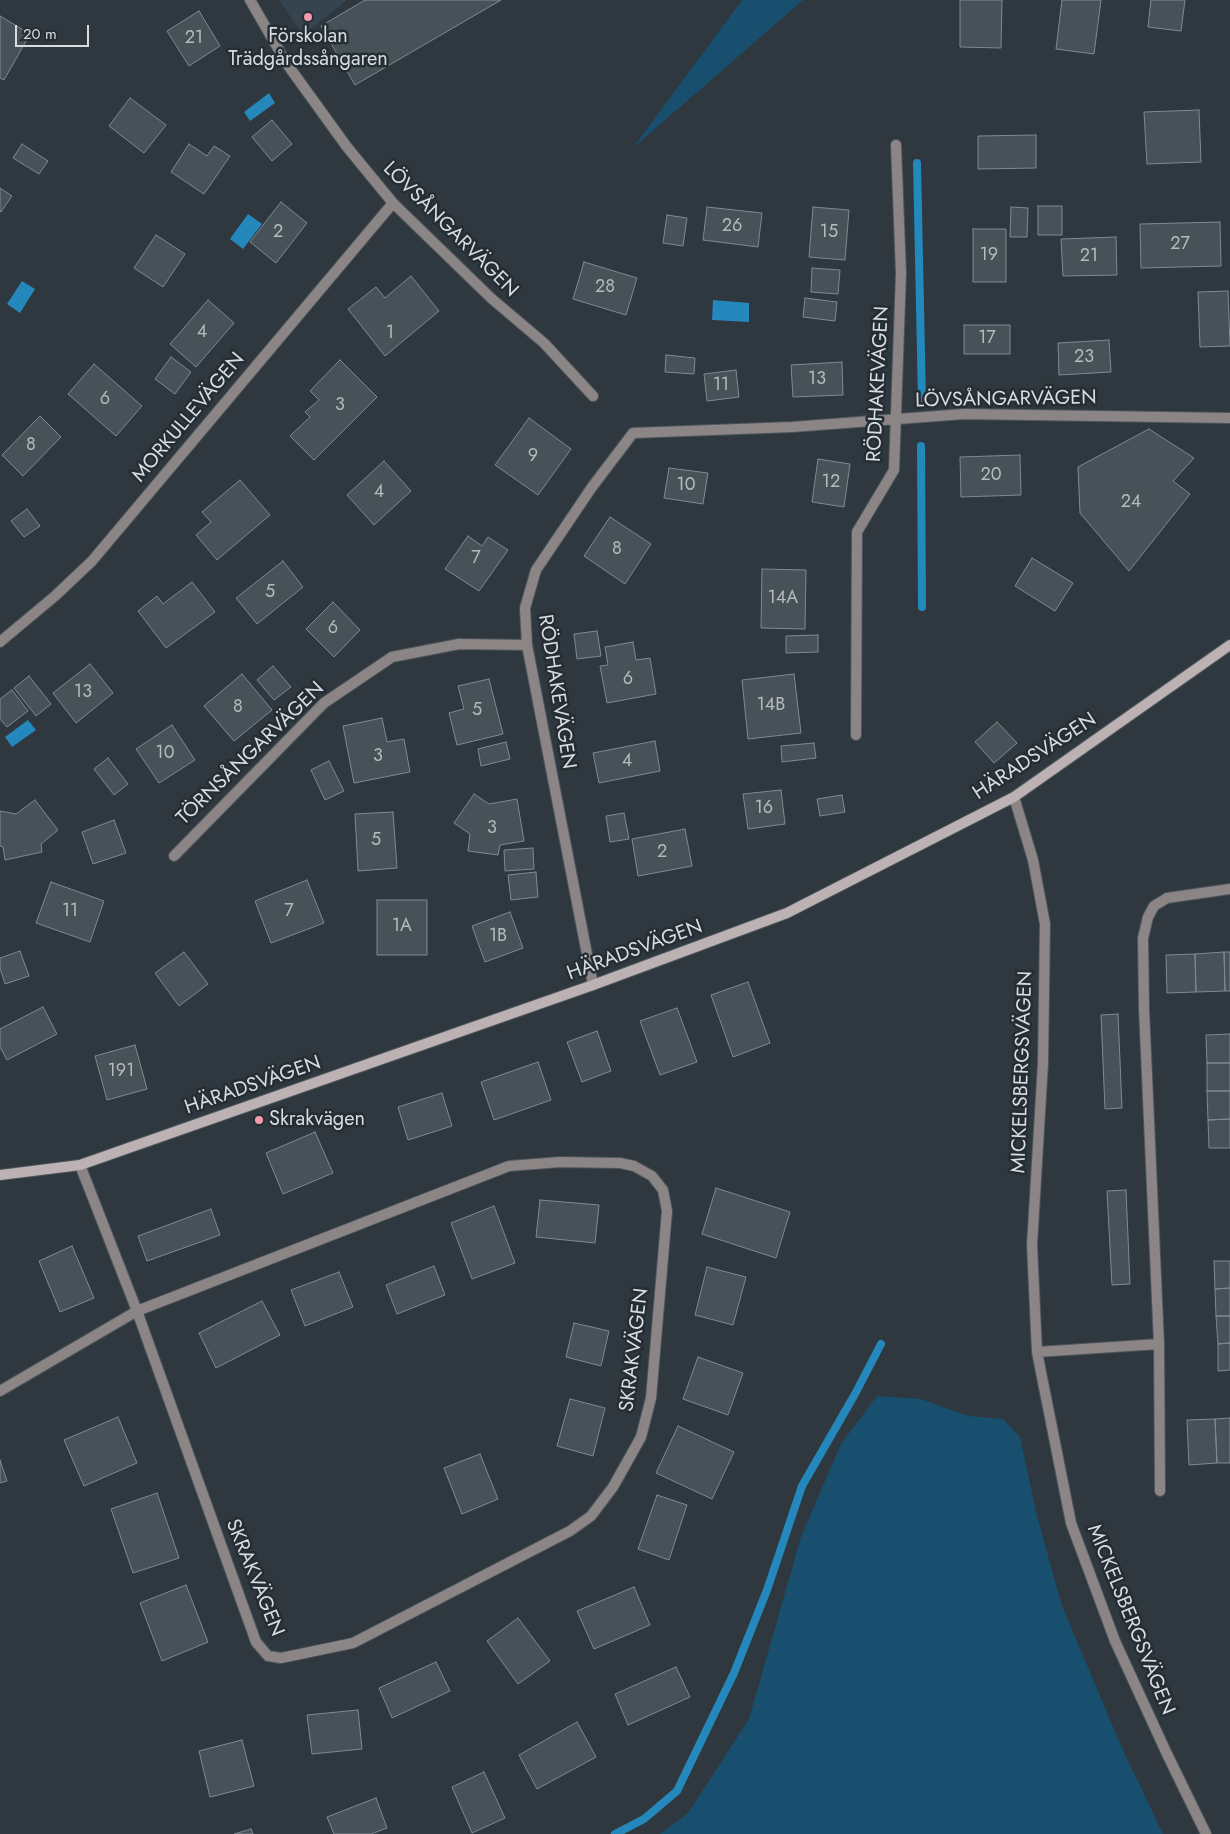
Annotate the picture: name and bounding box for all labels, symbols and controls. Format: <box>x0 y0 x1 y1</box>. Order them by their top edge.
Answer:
marker: Förskolan Trädgårdssångaren <box>302 11 314 23</box>
scale bar <box>18 15 91 47</box>
text: 20 m <box>23 23 57 45</box>
place label: Förskolan Trädgårdssångaren <box>228 25 388 72</box>
house number: 21 <box>185 28 203 50</box>
street label: LÖVSÅNGARVÄGEN <box>377 157 523 303</box>
house number: 26 <box>722 216 742 238</box>
house number: 2 <box>273 222 283 244</box>
house number: 15 <box>820 222 838 244</box>
house number: 27 <box>1170 234 1190 256</box>
house number: 19 <box>980 245 998 267</box>
house number: 21 <box>1080 246 1098 268</box>
house number: 28 <box>595 277 615 299</box>
street label: RÖDHAKEVÄGEN <box>863 305 895 463</box>
house number: 4 <box>197 322 207 344</box>
house number: 1 <box>386 323 394 345</box>
house number: 17 <box>978 328 996 350</box>
house number: 23 <box>1074 347 1094 369</box>
street label: MORKULLEVÄGEN <box>128 348 250 488</box>
house number: 13 <box>808 369 826 391</box>
house number: 11 <box>713 375 729 397</box>
street label: LÖVSÅNGARVÄGEN <box>915 386 1097 414</box>
house number: 6 <box>100 389 110 411</box>
house number: 3 <box>335 395 345 417</box>
house number: 8 <box>26 435 36 457</box>
house number: 9 <box>528 446 538 468</box>
house number: 20 <box>980 465 1002 487</box>
house number: 12 <box>822 472 840 494</box>
house number: 10 <box>677 475 695 497</box>
house number: 4 <box>374 482 384 504</box>
house number: 24 <box>1121 492 1141 514</box>
house number: 8 <box>612 539 622 561</box>
house number: 7 <box>471 548 481 570</box>
house number: 5 <box>265 582 275 604</box>
house number: 14A <box>768 588 798 610</box>
street label: RÖDHAKEVÄGEN <box>532 613 580 771</box>
house number: 6 <box>328 618 338 640</box>
house number: 6 <box>623 669 633 691</box>
street label: TÖRNSÅNGARVÄGEN <box>172 677 330 831</box>
house number: 13 <box>74 682 92 704</box>
house number: 14B <box>757 695 785 717</box>
house number: 8 <box>233 697 243 719</box>
house number: 5 <box>472 700 482 722</box>
street label: HÄRADSVÄGEN <box>969 708 1101 806</box>
house number: 10 <box>156 743 174 765</box>
house number: 3 <box>373 746 383 768</box>
house number: 4 <box>622 751 632 773</box>
house number: 16 <box>755 798 773 820</box>
house number: 3 <box>487 818 497 840</box>
house number: 5 <box>371 830 381 852</box>
house number: 2 <box>657 842 667 864</box>
house number: 11 <box>62 901 78 923</box>
house number: 7 <box>284 901 294 923</box>
street label: HÄRADSVÄGEN <box>564 915 706 987</box>
house number: 1A <box>392 916 412 938</box>
house number: 1B <box>489 926 507 948</box>
street label: MICKELSBERGSVÄGEN <box>1007 970 1039 1174</box>
street label: HÄRADSVÄGEN <box>182 1051 324 1121</box>
house number: 191 <box>108 1061 134 1083</box>
place label: Skrakvägen <box>269 1108 365 1132</box>
marker: Skrakvägen <box>253 1114 265 1126</box>
street label: SKRAKVÄGEN <box>616 1287 654 1413</box>
street label: SKRAKVÄGEN <box>220 1516 288 1640</box>
street label: MICKELSBERGSVÄGEN <box>1081 1522 1179 1718</box>

